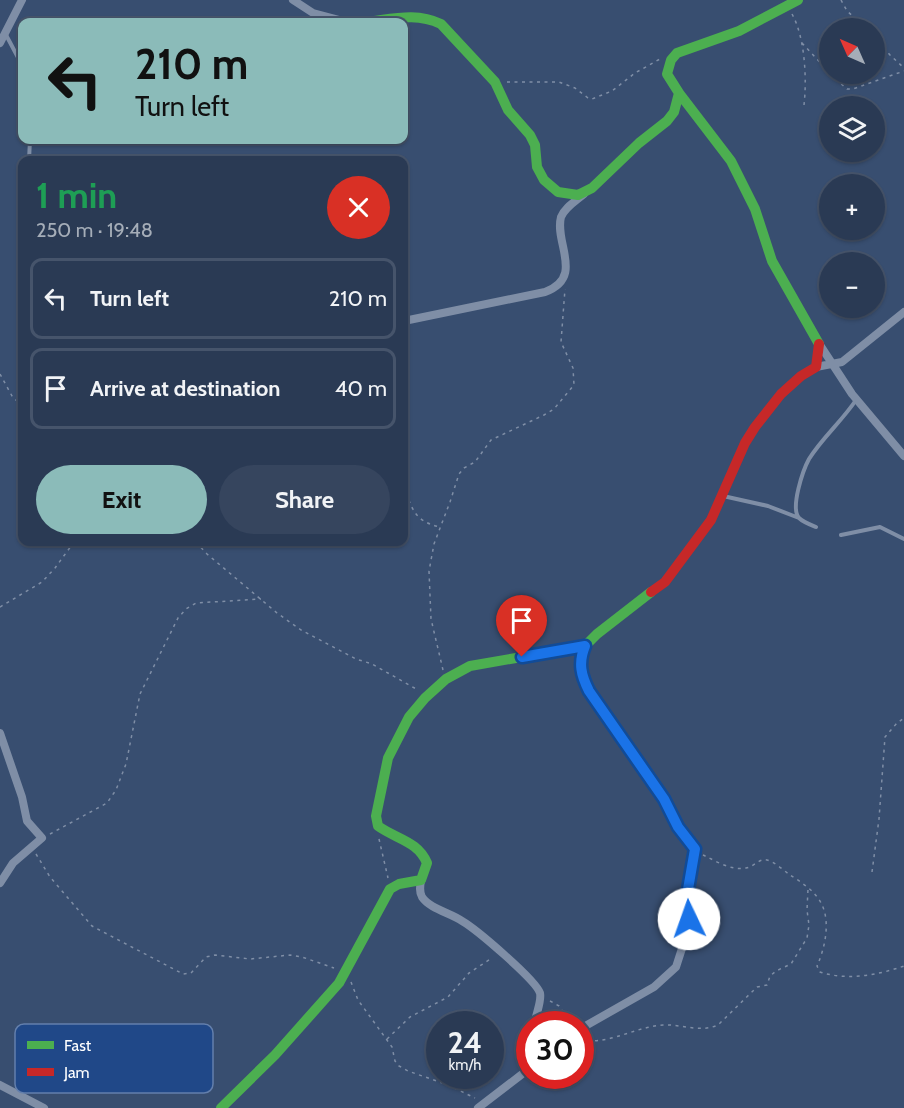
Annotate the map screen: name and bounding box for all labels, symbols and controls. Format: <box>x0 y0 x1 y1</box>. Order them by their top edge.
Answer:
north arrow <box>819 18 885 84</box>
map controls <box>819 18 885 318</box>
text: 210 m <box>135 38 248 90</box>
icon: left <box>36 42 114 120</box>
text: Turn left <box>135 90 229 123</box>
button: layers <box>819 96 885 162</box>
text: 1 min <box>36 173 117 217</box>
button: + <box>819 174 885 240</box>
button: close <box>327 176 390 239</box>
text: 250 m · 19:48 <box>36 218 153 242</box>
button: − <box>819 252 885 318</box>
icon: left <box>39 282 72 315</box>
text: Turn left <box>90 285 169 312</box>
text: 210 m <box>329 285 387 312</box>
icon: arrive <box>39 372 72 405</box>
text: Arrive at destination <box>90 375 280 402</box>
text: 40 m <box>335 375 387 402</box>
button: Exit <box>36 465 207 534</box>
button: Share <box>219 465 390 534</box>
pin <box>496 595 547 657</box>
icon: arrive <box>505 604 538 637</box>
position arrow <box>657 887 721 951</box>
speed limit sign: 30 <box>516 1011 594 1089</box>
legend <box>15 1024 213 1093</box>
text: 24 <box>448 1024 482 1061</box>
text: Fast <box>64 1036 92 1055</box>
text: km/h <box>449 1056 481 1074</box>
text: Jam <box>63 1063 90 1082</box>

